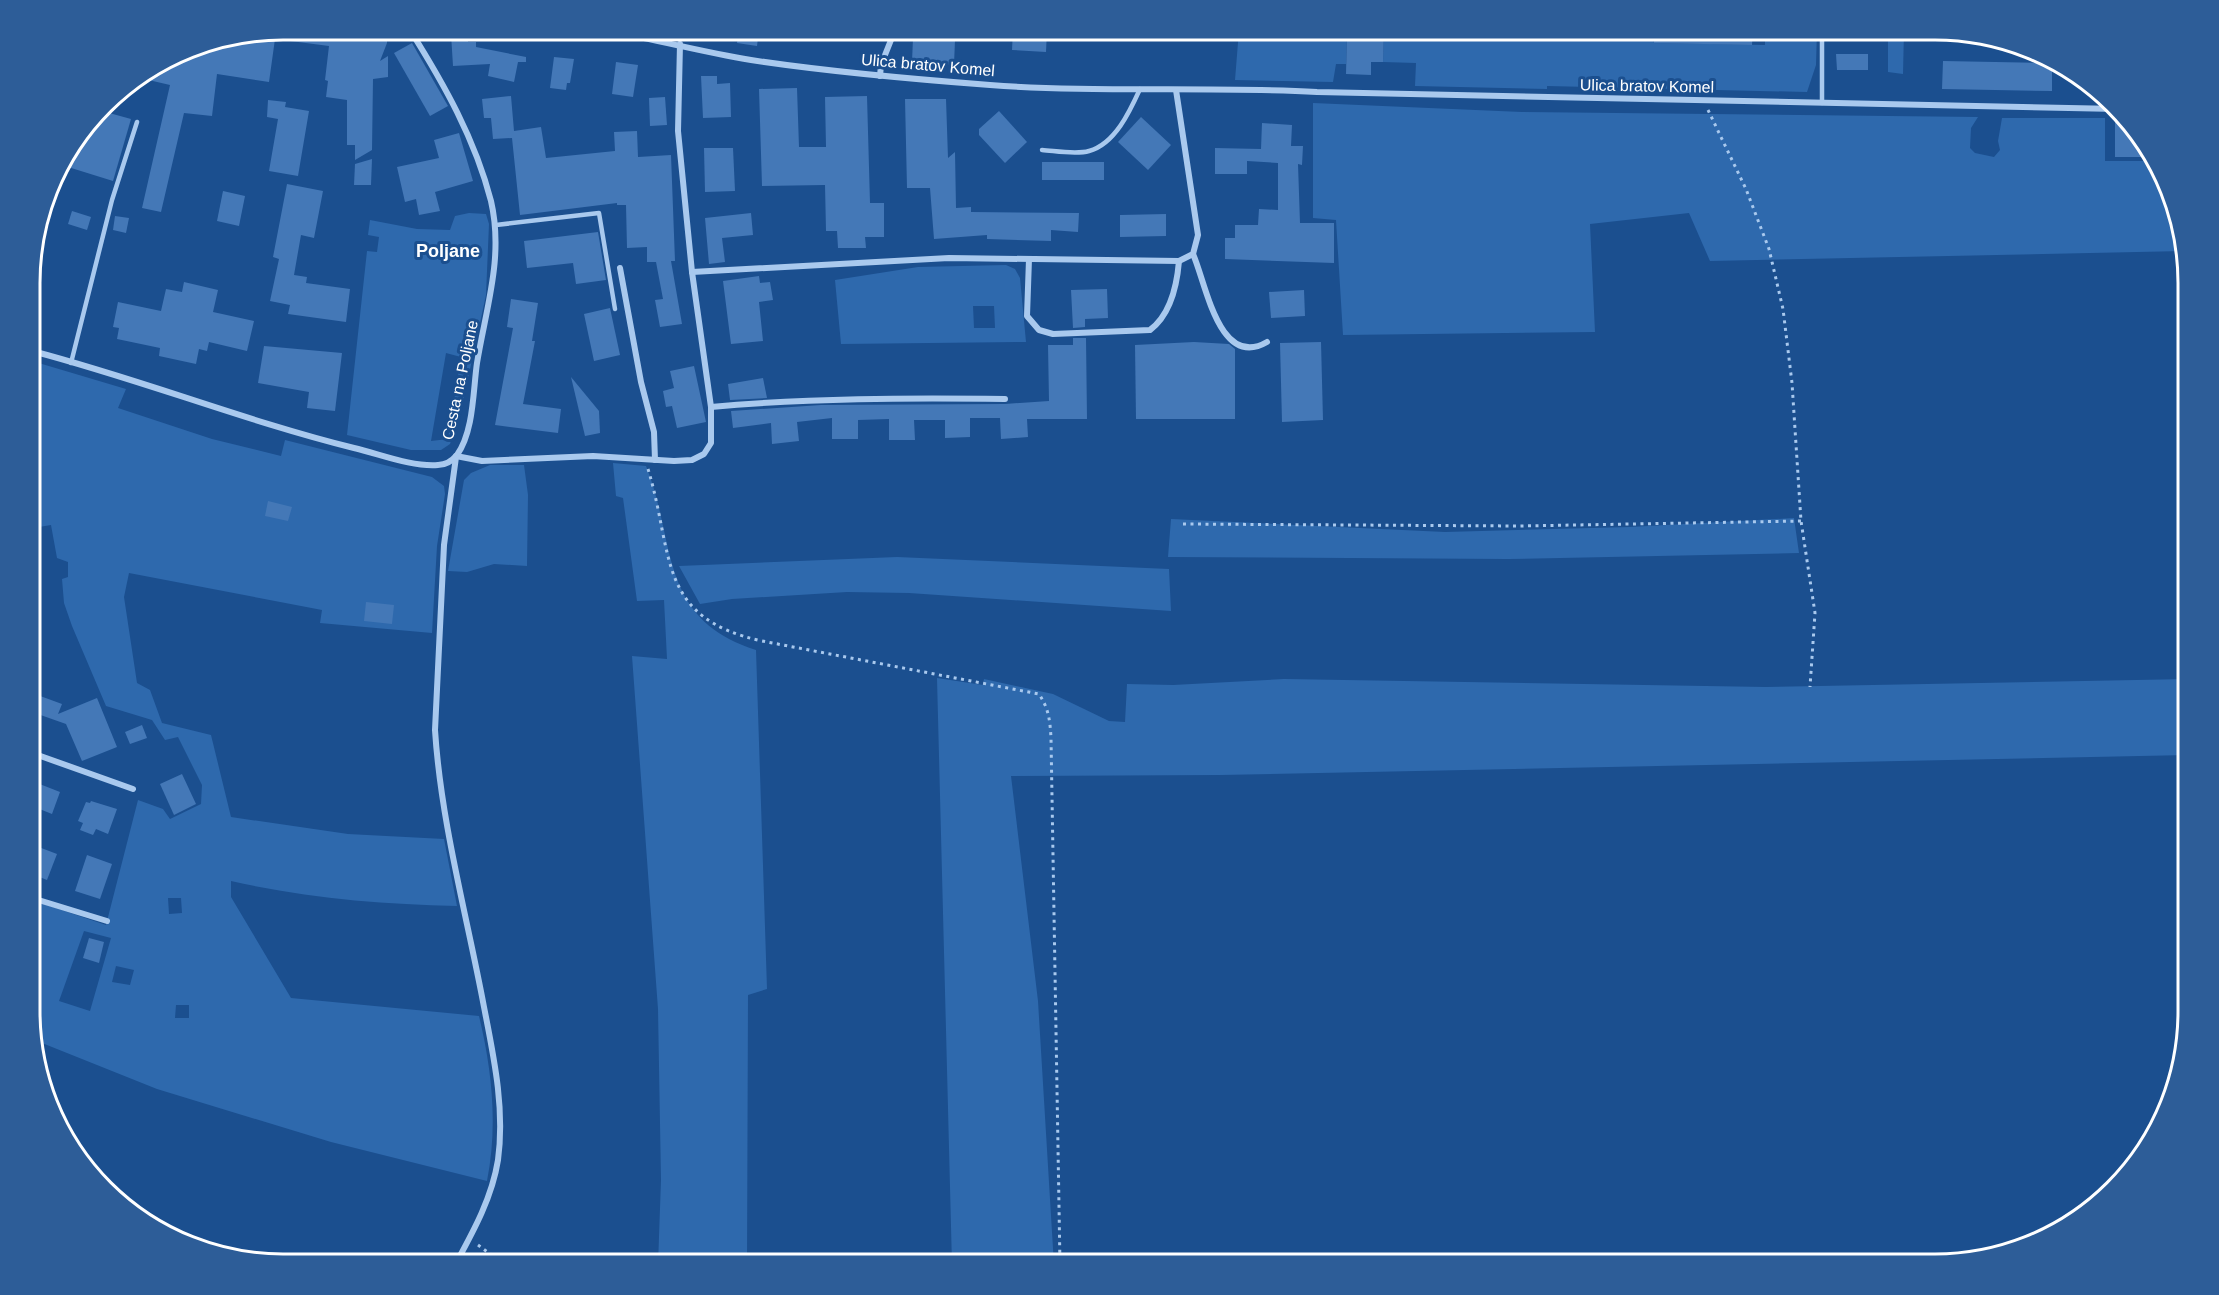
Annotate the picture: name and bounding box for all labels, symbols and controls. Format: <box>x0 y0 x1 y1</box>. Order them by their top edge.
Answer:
street label: Ulica bratov Komel <box>860 51 996 79</box>
street label: Ulica bratov Komel <box>1580 76 1714 96</box>
district label: Poljane <box>416 241 480 261</box>
street label: Cesta na Poljane <box>439 319 481 441</box>

